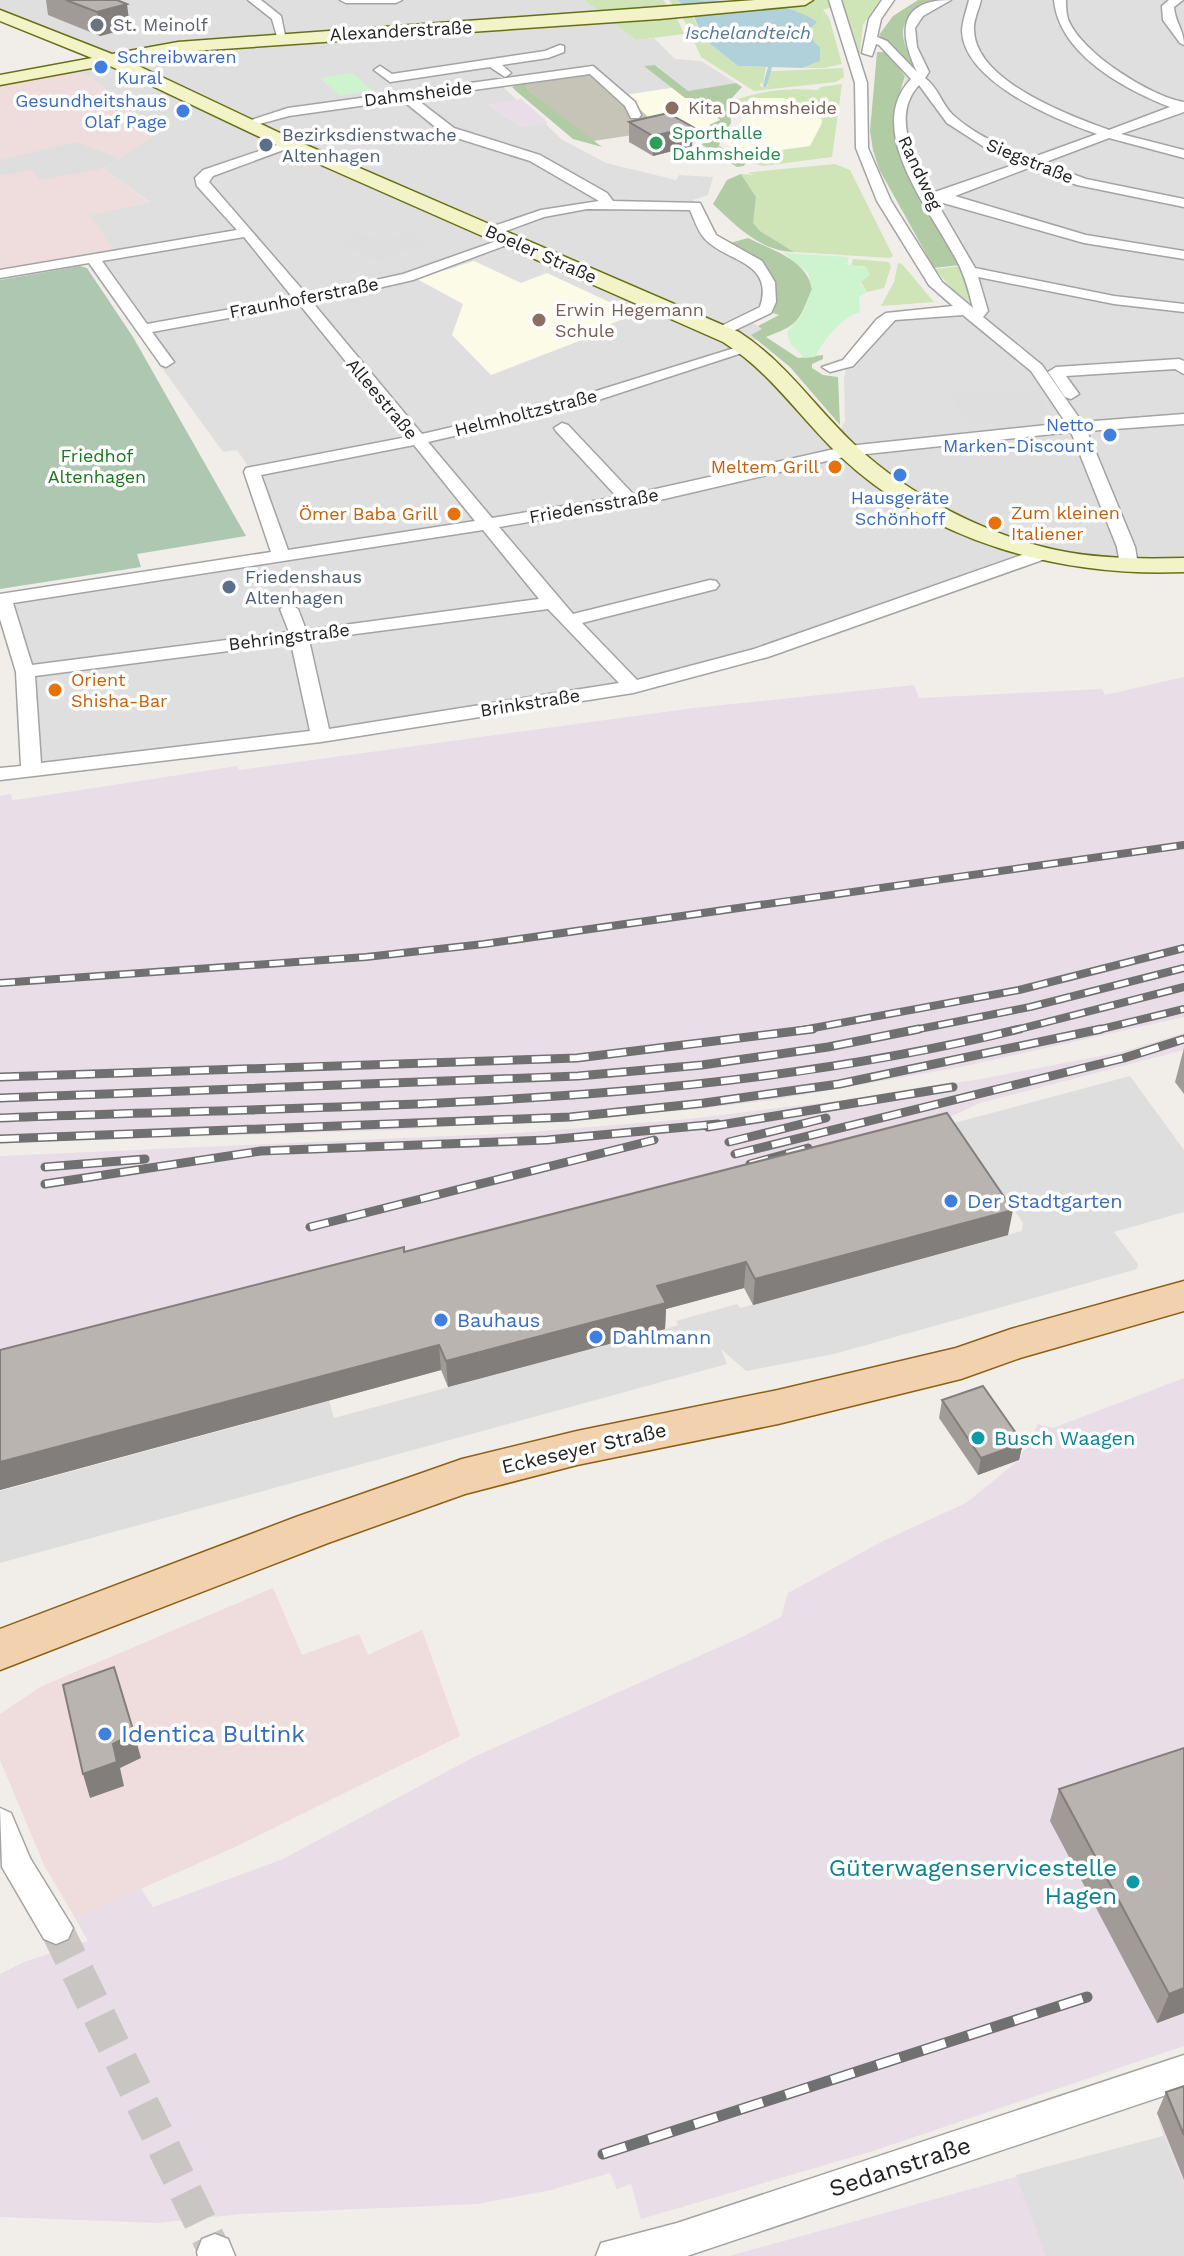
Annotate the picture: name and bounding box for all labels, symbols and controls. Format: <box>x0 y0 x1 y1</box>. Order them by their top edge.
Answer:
place label: St. Meinolf <box>113 14 208 35</box>
marker: St. Meinolf <box>88 16 106 34</box>
street label: Alexanderstraße <box>329 16 473 45</box>
water label: Ischelandteich <box>685 22 811 43</box>
place label: Schreibwaren Kural <box>117 46 237 88</box>
marker: Schreibwaren Kural <box>92 58 110 76</box>
street label: Dahmsheide <box>363 76 473 111</box>
place label: Gesundheitshaus Olaf Page <box>15 90 167 132</box>
place label: Kita Dahmsheide <box>688 97 837 118</box>
marker: Kita Dahmsheide <box>663 99 681 117</box>
marker: Gesundheitshaus Olaf Page <box>174 102 192 120</box>
place label: Sporthalle Dahmsheide <box>672 122 781 164</box>
place label: Bezirksdienstwache Altenhagen <box>282 124 457 166</box>
street label: Randweg <box>894 132 947 214</box>
marker: Sporthalle Dahmsheide <box>647 134 665 152</box>
street label: Siegstraße <box>984 134 1077 188</box>
marker: Bezirksdienstwache Altenhagen <box>257 136 275 154</box>
street label: Boeler Straße <box>482 220 600 287</box>
street label: Fraunhoferstraße <box>228 273 380 322</box>
place label: Erwin Hegemann Schule <box>555 299 704 341</box>
marker: Erwin Hegemann Schule <box>530 311 548 329</box>
street label: Alleestraße <box>342 354 422 444</box>
street label: Helmholtzstraße <box>452 385 599 440</box>
place label: Netto Marken-Discount <box>943 414 1094 456</box>
marker: Netto Marken-Discount <box>1101 426 1119 444</box>
park label: Friedhof Altenhagen <box>48 445 146 487</box>
place label: Meltem Grill <box>711 456 819 477</box>
marker: Meltem Grill <box>826 458 844 476</box>
marker: Hausgeräte Schönhoff <box>891 466 909 484</box>
street label: Friedensstraße <box>528 484 660 527</box>
place label: Hausgeräte Schönhoff <box>851 487 949 529</box>
place label: Zum kleinen Italiener <box>1011 502 1120 544</box>
place label: Ömer Baba Grill <box>299 503 438 524</box>
marker: Ömer Baba Grill <box>445 505 463 523</box>
marker: Zum kleinen Italiener <box>986 514 1004 532</box>
place label: Friedenshaus Altenhagen <box>245 566 362 608</box>
marker: Friedenshaus Altenhagen <box>220 578 238 596</box>
street label: Behringstraße <box>227 619 351 654</box>
place label: Orient Shisha-Bar <box>71 669 167 711</box>
marker: Orient Shisha-Bar <box>46 681 64 699</box>
street label: Brinkstraße <box>478 684 581 721</box>
place label: Der Stadtgarten <box>967 1189 1123 1213</box>
marker: Der Stadtgarten <box>942 1192 960 1210</box>
place label: Bauhaus <box>457 1308 540 1332</box>
marker: Bauhaus <box>432 1311 450 1329</box>
place label: Dahlmann <box>612 1325 711 1349</box>
marker: Dahlmann <box>587 1328 605 1346</box>
street label: Eckeseyer Straße <box>499 1417 669 1479</box>
place label: Busch Waagen <box>994 1426 1135 1450</box>
marker: Busch Waagen <box>969 1429 987 1447</box>
place label: Identica Bultink <box>121 1720 305 1748</box>
marker: Identica Bultink <box>96 1725 114 1743</box>
place label: Güterwagenservicestelle Hagen <box>829 1854 1117 1910</box>
marker: Güterwagenservicestelle Hagen <box>1124 1873 1142 1891</box>
street label: Sedanstraße <box>826 2131 974 2203</box>

